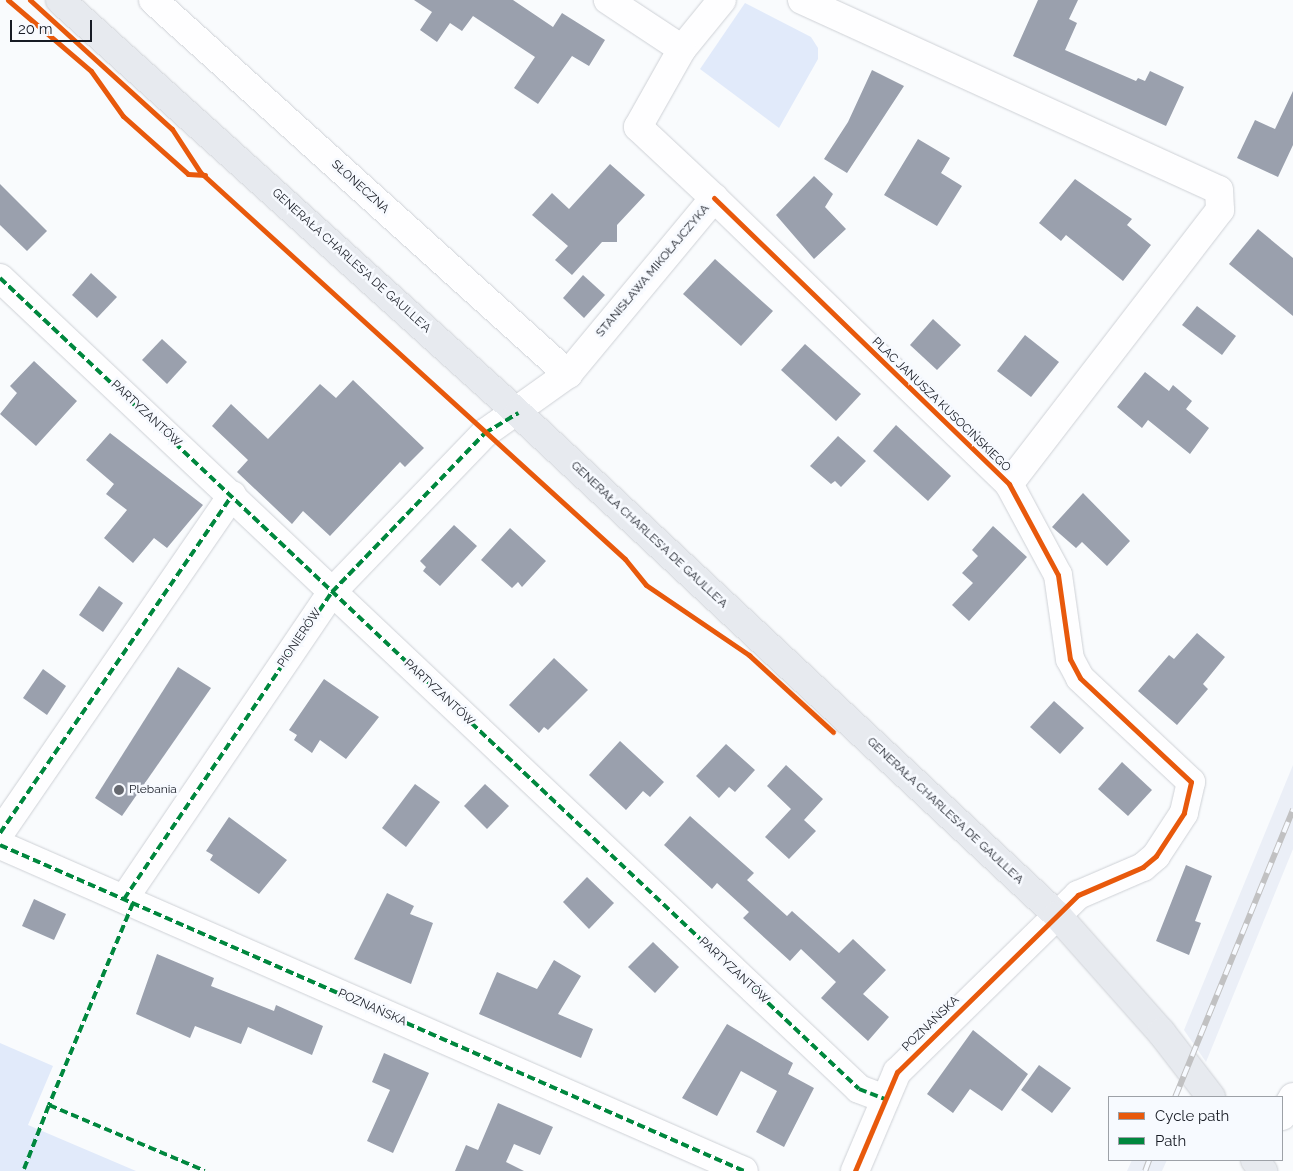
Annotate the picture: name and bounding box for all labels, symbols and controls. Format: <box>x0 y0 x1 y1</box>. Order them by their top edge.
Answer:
scale bar <box>12 10 95 42</box>
text: 20 m <box>18 20 53 38</box>
street label: SŁONECZNA <box>328 157 392 217</box>
street label: GENERAŁA CHARLES'A DE GAULLE'A <box>268 186 434 336</box>
street label: STANISŁAWA MIKOŁAJCZYKA <box>593 202 713 340</box>
street label: PLAC JANUSZA KUSOCIŃSKIEGO <box>868 335 1014 475</box>
street label: PARTYZANTÓW <box>108 378 184 450</box>
street label: GENERAŁA CHARLES'A DE GAULLE'A <box>568 458 730 612</box>
street label: PIONIERÓW <box>275 606 325 670</box>
street label: PARTYZANTÓW <box>401 657 477 729</box>
street label: GENERAŁA CHARLES'A DE GAULLE'A <box>864 734 1026 888</box>
place label: Plebania <box>129 783 177 797</box>
marker: Plebania <box>113 784 125 796</box>
street label: PARTYZANTÓW <box>696 935 772 1007</box>
street label: POZNAŃSKA <box>335 986 409 1030</box>
street label: POZNAŃSKA <box>900 993 962 1055</box>
legend <box>1108 1096 1283 1161</box>
text: Cycle path <box>1155 1107 1229 1125</box>
text: Path <box>1155 1132 1186 1150</box>

